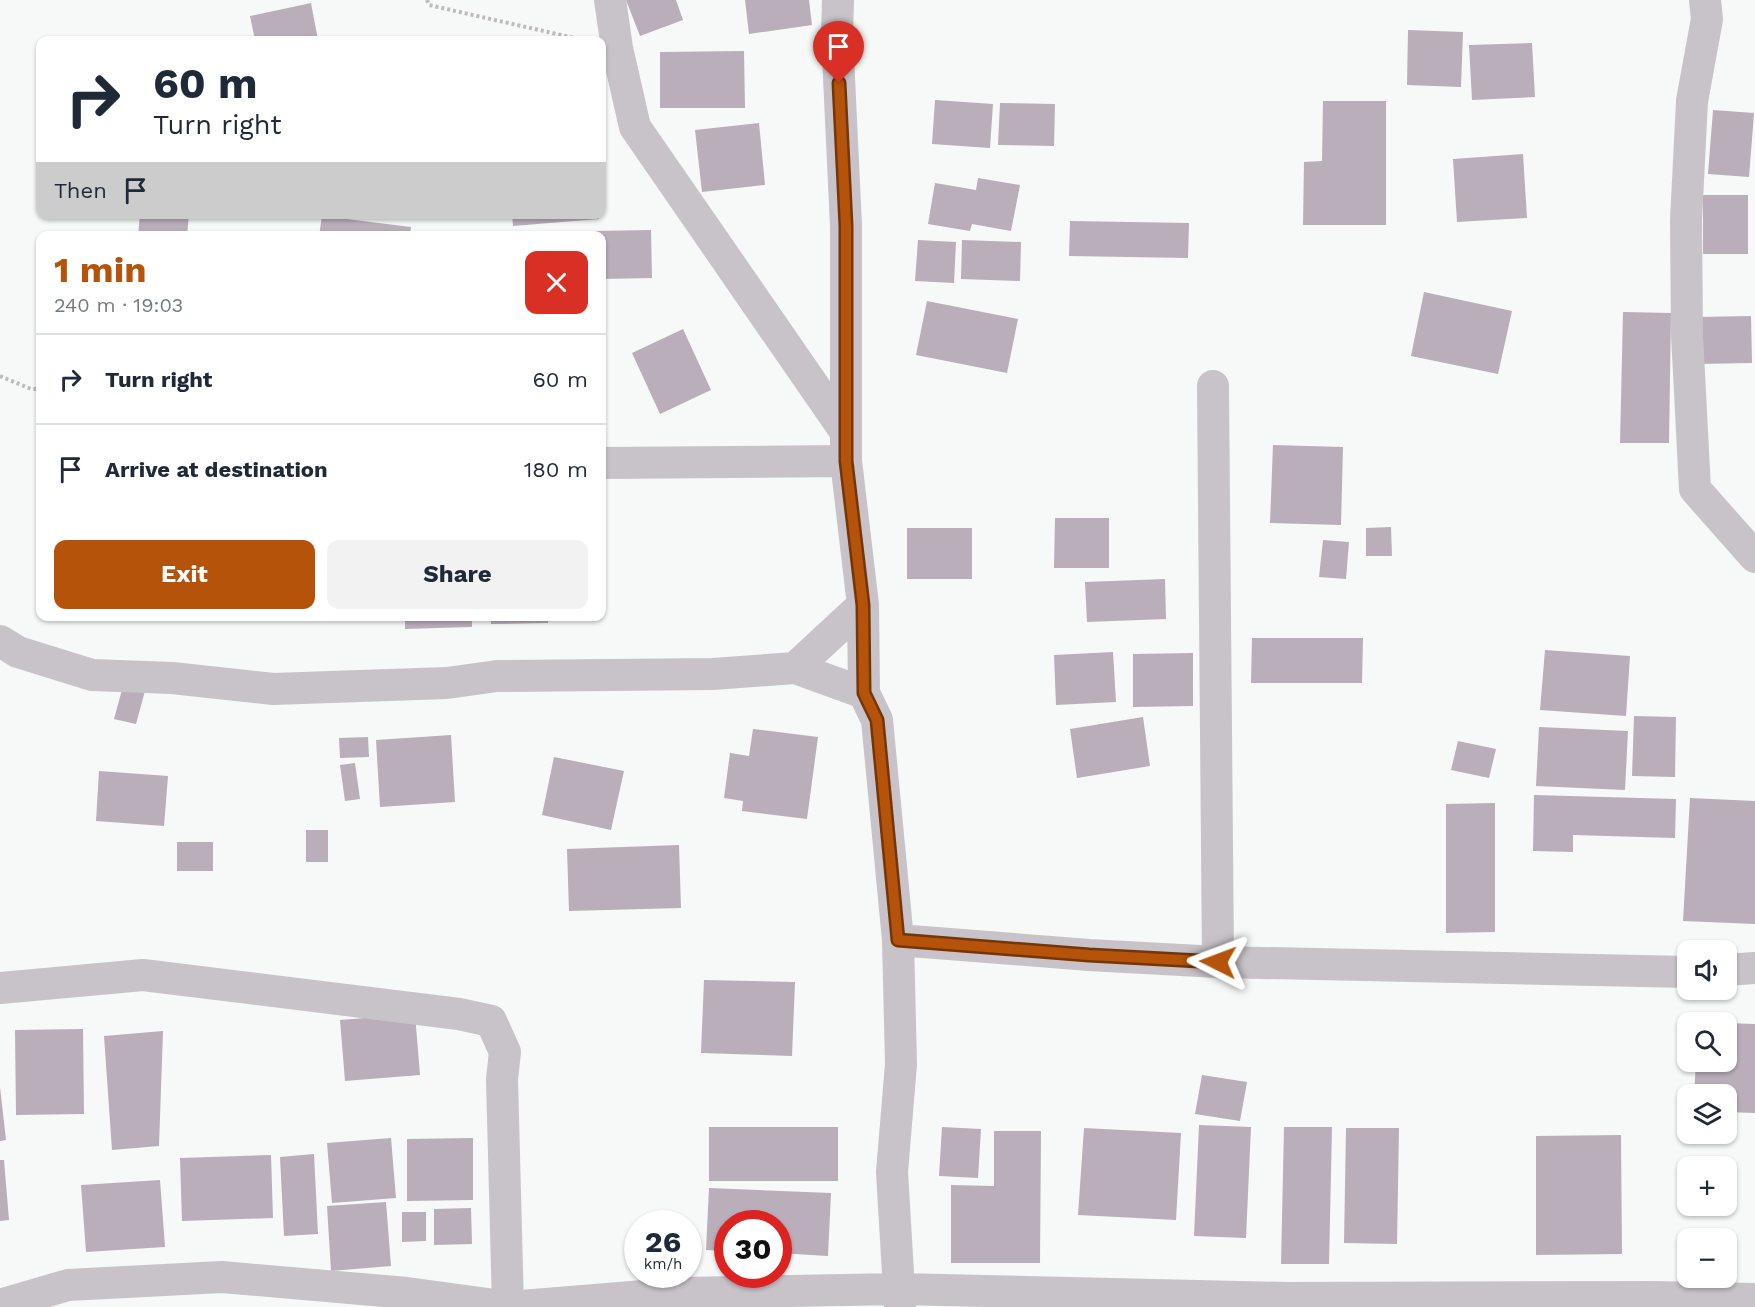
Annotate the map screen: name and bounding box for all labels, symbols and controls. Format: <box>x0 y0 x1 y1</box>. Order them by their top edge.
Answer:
pin <box>813 21 864 83</box>
icon: arrive <box>822 30 855 63</box>
text: 60 m <box>153 59 257 108</box>
icon: right <box>54 60 132 138</box>
text: Turn right <box>153 109 282 141</box>
icon: arrive <box>119 174 152 207</box>
text: Then <box>54 178 107 203</box>
text: 1 min <box>54 249 146 291</box>
button: close <box>525 251 588 314</box>
text: 240 m · 19:03 <box>54 293 183 317</box>
icon: right <box>54 363 87 396</box>
text: Turn right <box>105 367 212 392</box>
text: 60 m <box>532 367 588 392</box>
icon: arrive <box>54 453 87 486</box>
text: Arrive at destination <box>105 457 328 482</box>
text: 180 m <box>524 457 588 482</box>
button: Exit <box>54 540 315 609</box>
button: Share <box>327 540 588 609</box>
position arrow <box>1186 930 1250 994</box>
map controls <box>1677 940 1737 1288</box>
button: sound <box>1677 940 1737 1000</box>
button: search <box>1677 1012 1737 1072</box>
button: layers <box>1677 1084 1737 1144</box>
button: + <box>1677 1156 1737 1216</box>
speed limit sign: 30 <box>714 1210 792 1288</box>
text: 26 <box>645 1224 681 1259</box>
button: − <box>1677 1228 1737 1288</box>
text: km/h <box>644 1255 682 1273</box>

